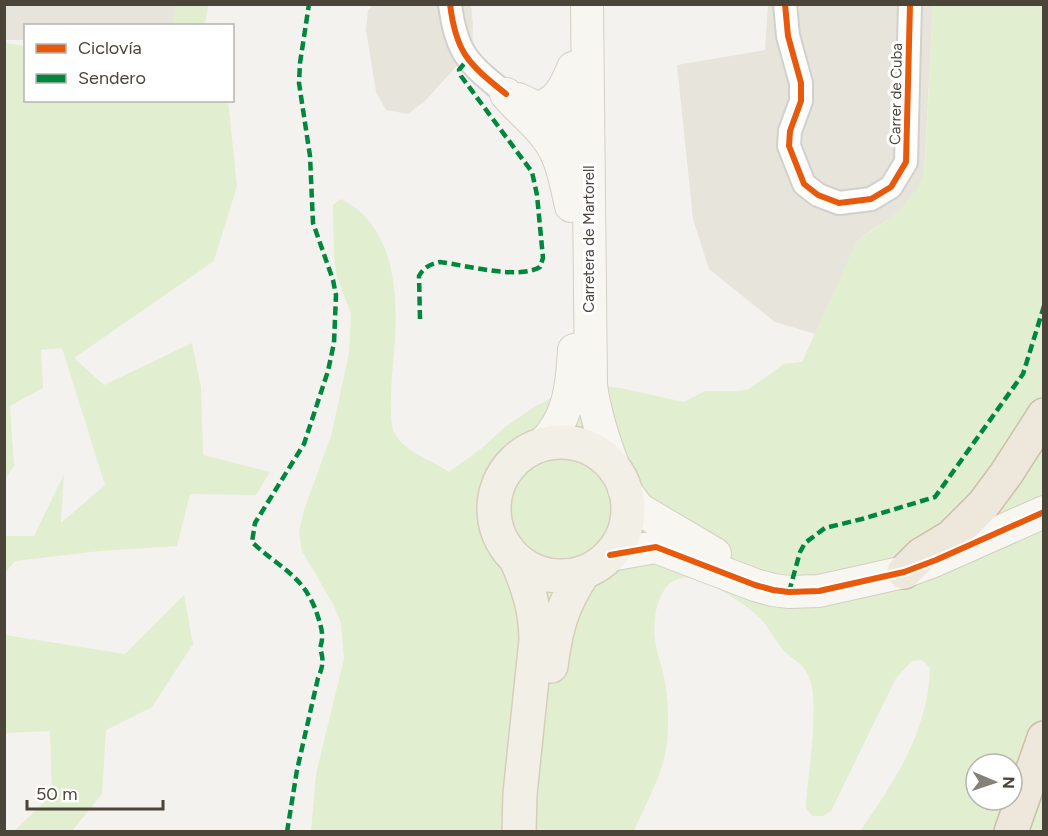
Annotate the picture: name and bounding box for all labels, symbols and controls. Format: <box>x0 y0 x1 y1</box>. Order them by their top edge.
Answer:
legend <box>24 24 234 102</box>
text: Ciclovía <box>78 37 142 59</box>
street label: Carrer de Cuba <box>886 43 906 145</box>
text: Sendero <box>78 67 146 89</box>
street label: Carretera de Martorell <box>580 165 598 313</box>
north arrow <box>964 752 1024 812</box>
scale bar <box>27 773 164 811</box>
text: N <box>999 776 1018 789</box>
text: 50 m <box>36 783 78 805</box>

